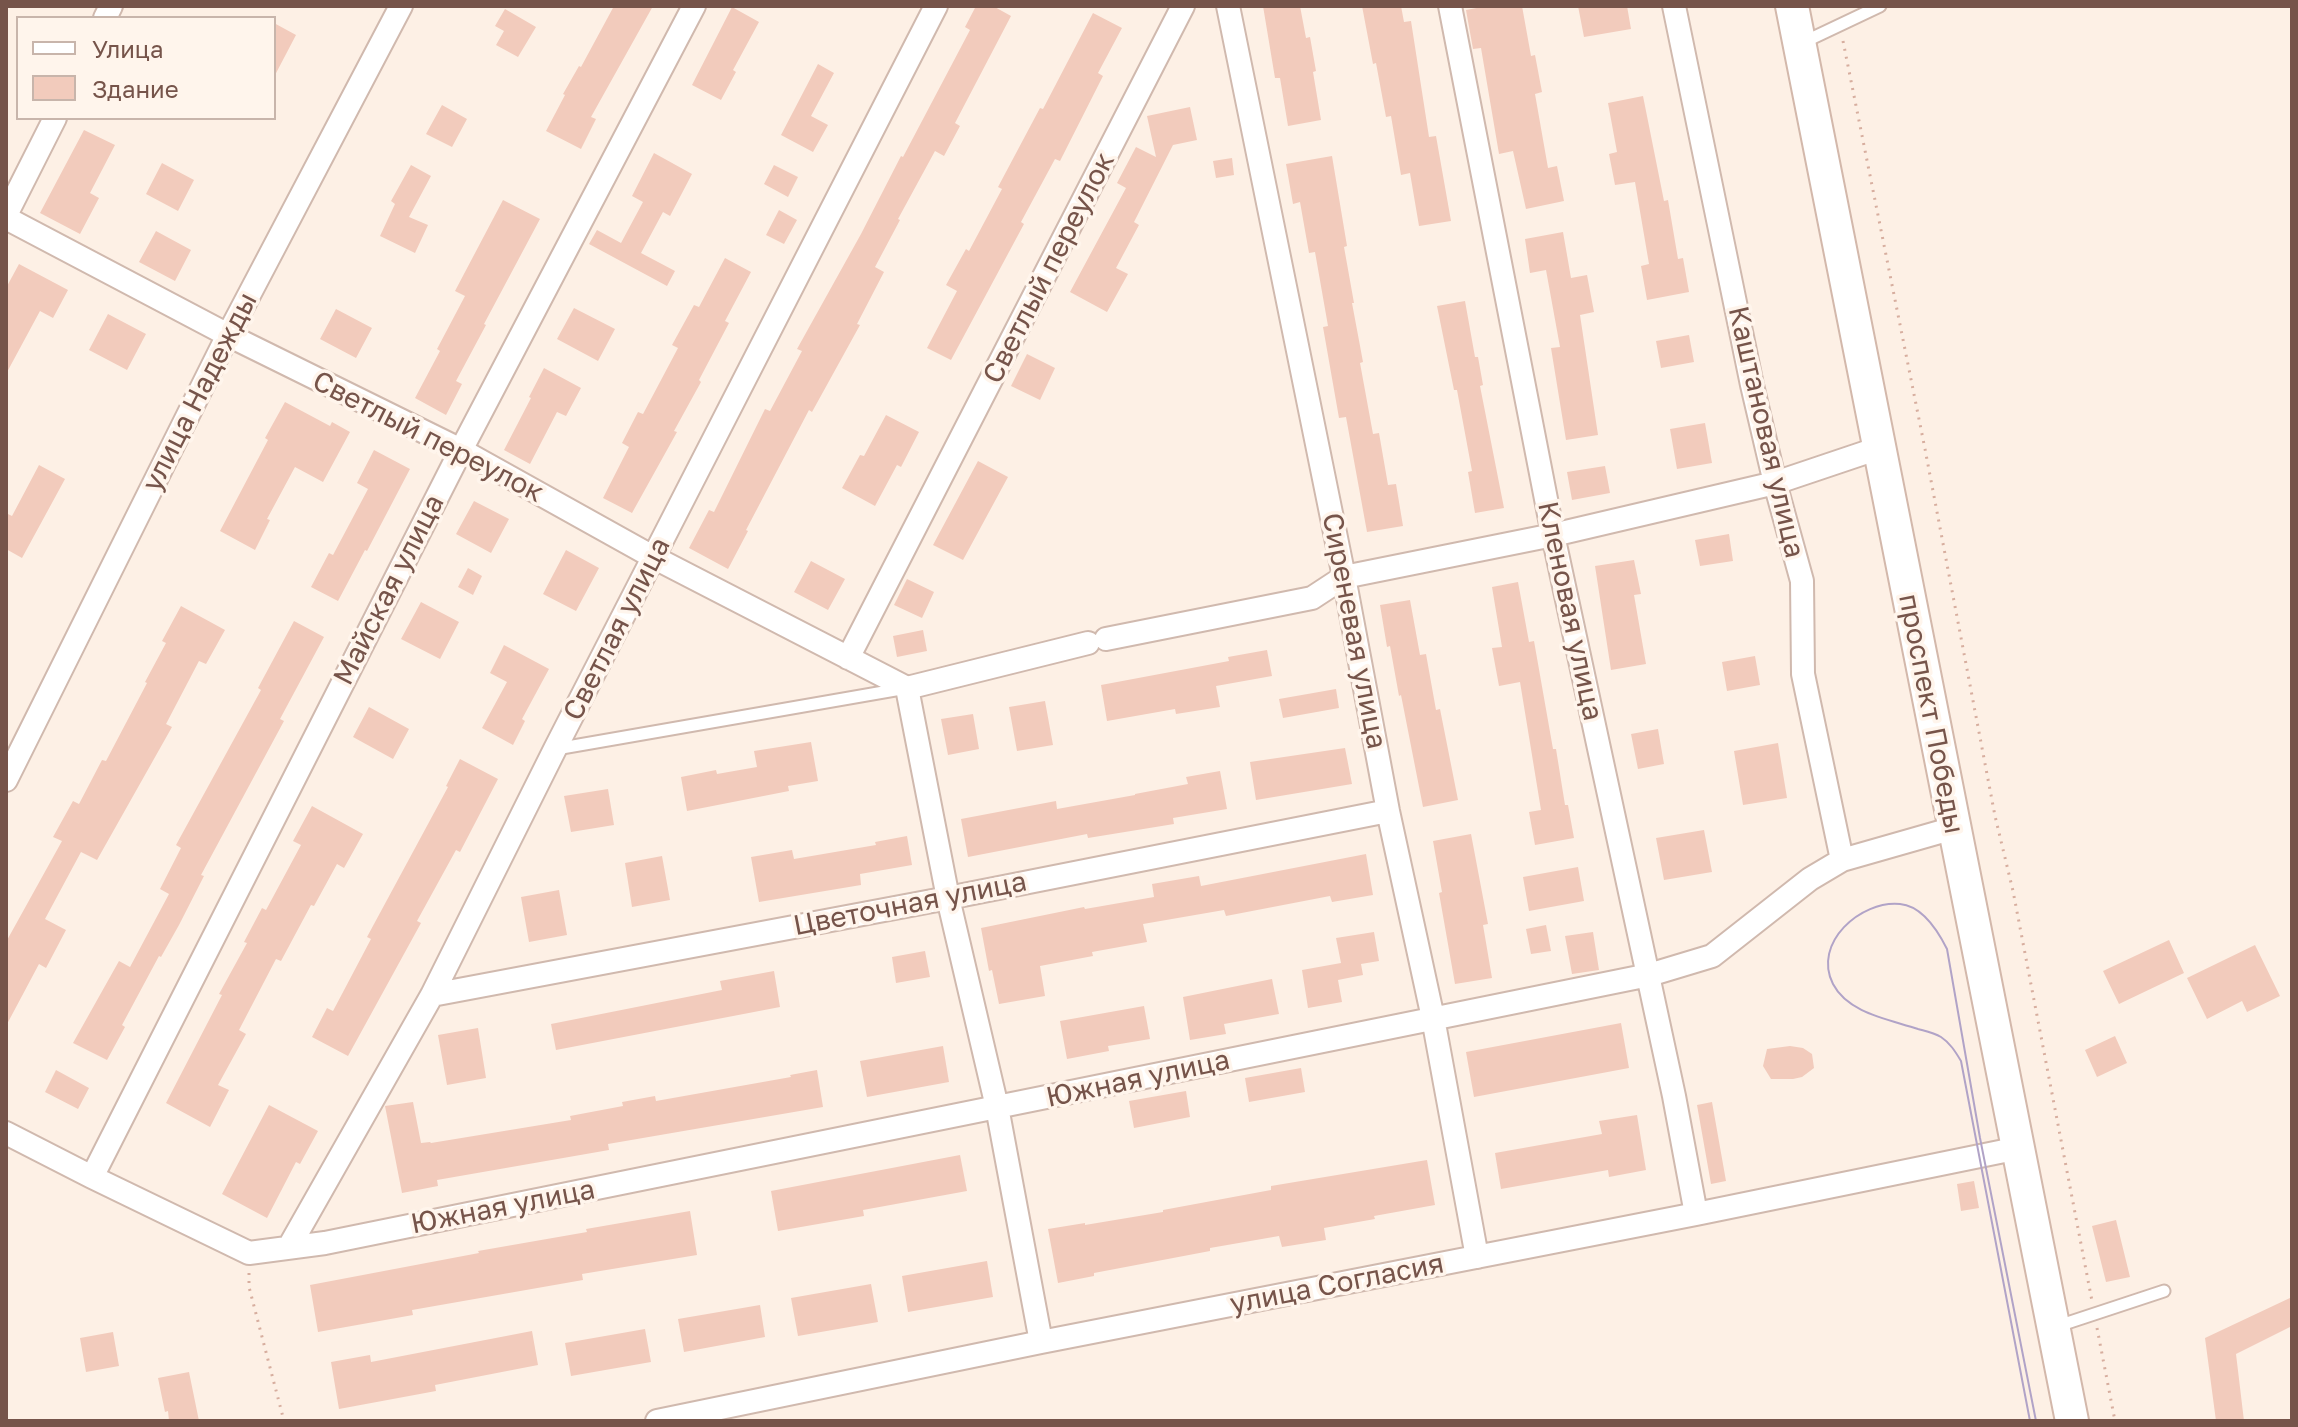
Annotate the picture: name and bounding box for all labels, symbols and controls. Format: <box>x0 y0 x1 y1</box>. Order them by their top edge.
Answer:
legend <box>16 16 276 120</box>
text: Улица <box>92 34 164 63</box>
text: Здание <box>92 74 179 103</box>
street label: Светлый переулок <box>976 147 1122 389</box>
street label: улица Надежды <box>135 287 265 497</box>
street label: Каштановая улица <box>1721 303 1811 561</box>
street label: Светлый переулок <box>307 364 549 510</box>
street label: Майская улица <box>327 489 451 691</box>
street label: Кленовая улица <box>1530 498 1610 724</box>
street label: Сиреневая улица <box>1315 510 1393 752</box>
street label: Светлая улица <box>556 532 678 726</box>
street label: проспект Победы <box>1891 591 1971 837</box>
street label: Цветочная улица <box>791 865 1029 943</box>
street label: Южная улица <box>1043 1043 1233 1115</box>
street label: Южная улица <box>408 1173 598 1241</box>
street label: улица Согласия <box>1227 1247 1447 1321</box>

